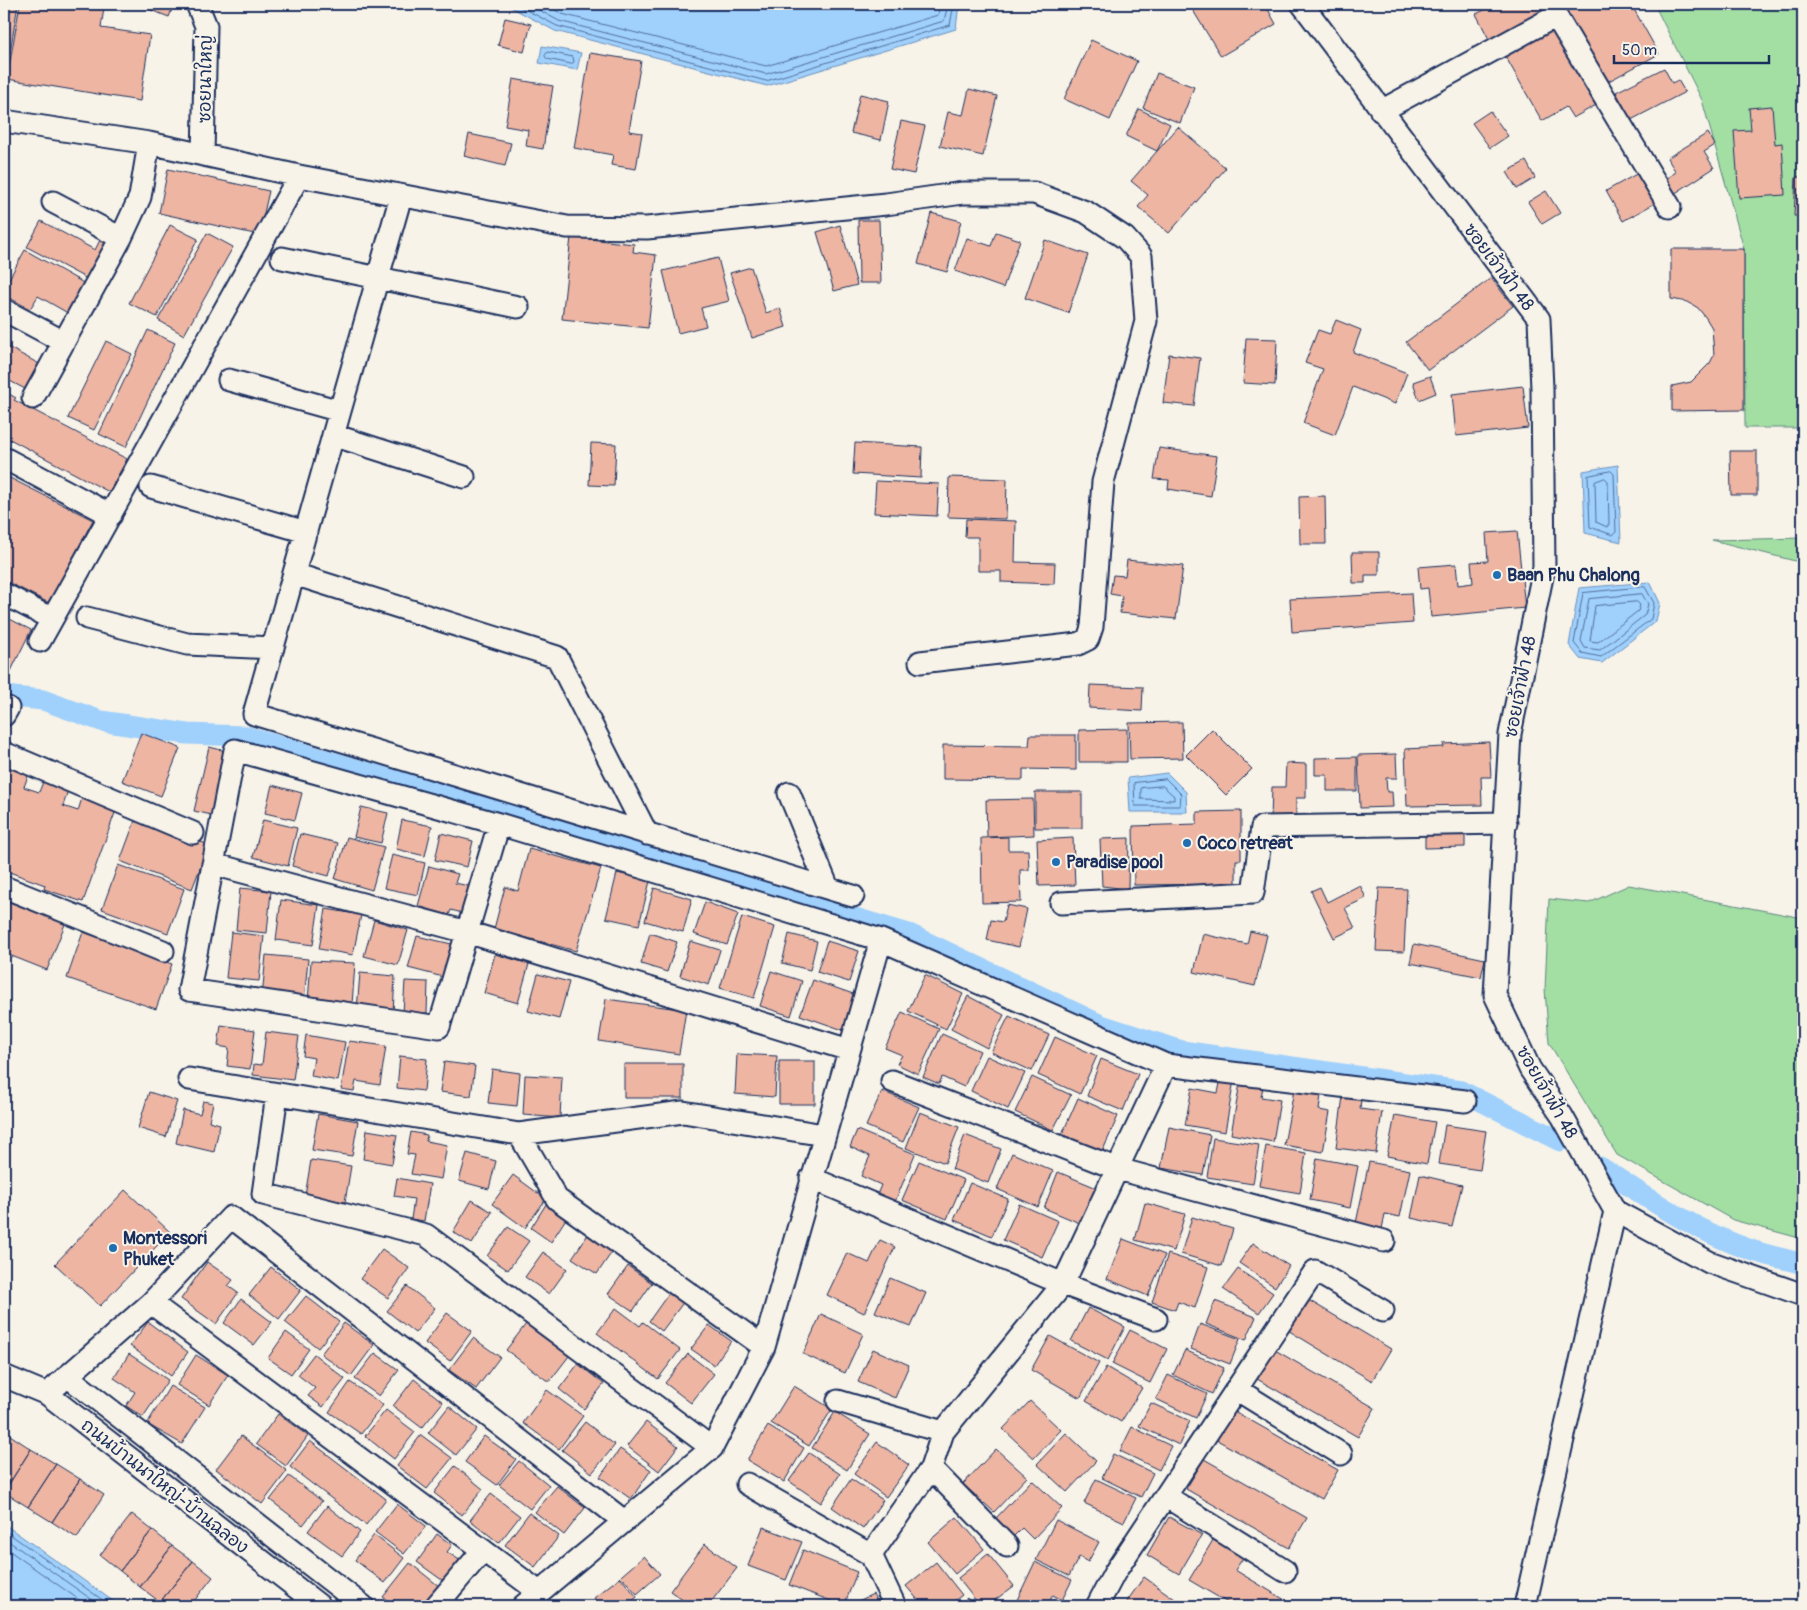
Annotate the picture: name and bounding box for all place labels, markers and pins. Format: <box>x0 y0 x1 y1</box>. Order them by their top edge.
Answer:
place label: Baan Phu Chalong <box>1507 564 1640 587</box>
marker: Baan Phu Chalong <box>1491 569 1503 581</box>
place label: Coco retreat <box>1197 832 1293 855</box>
marker: Coco retreat <box>1181 837 1193 849</box>
place label: Paradise pool <box>1066 851 1163 874</box>
marker: Paradise pool <box>1050 856 1062 868</box>
place label: Montessori Phuket <box>123 1227 207 1271</box>
marker: Montessori Phuket <box>107 1242 119 1254</box>

